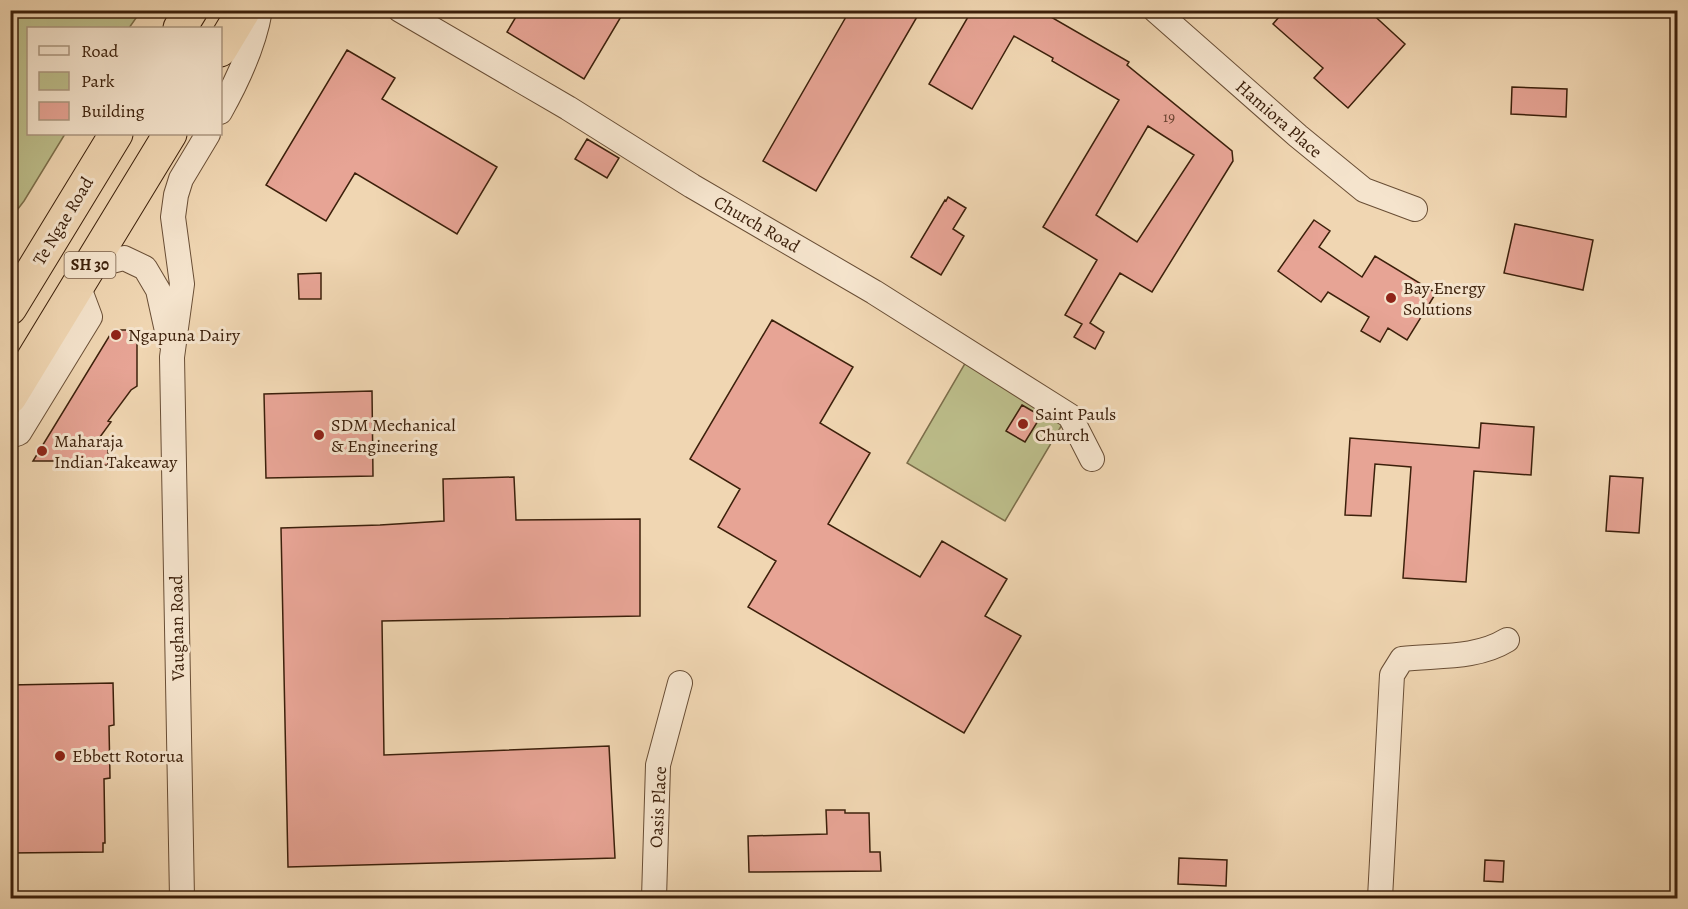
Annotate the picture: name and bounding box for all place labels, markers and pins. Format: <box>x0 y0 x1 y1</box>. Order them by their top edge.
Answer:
place label: Bay Energy Solutions <box>1403 276 1486 321</box>
marker: Bay Energy Solutions <box>1384 291 1398 305</box>
place label: Ngapuna Dairy <box>128 323 241 347</box>
marker: Ngapuna Dairy <box>109 328 123 342</box>
place label: Saint Pauls Church <box>1035 402 1116 447</box>
place label: SDM Mechanical & Engineering <box>331 413 456 458</box>
marker: Saint Pauls Church <box>1016 417 1030 431</box>
marker: SDM Mechanical & Engineering <box>312 428 326 442</box>
place label: Maharaja Indian Takeaway <box>54 429 178 474</box>
marker: Maharaja Indian Takeaway <box>35 444 49 458</box>
place label: Ebbett Rotorua <box>72 744 184 768</box>
marker: Ebbett Rotorua <box>53 749 67 763</box>

